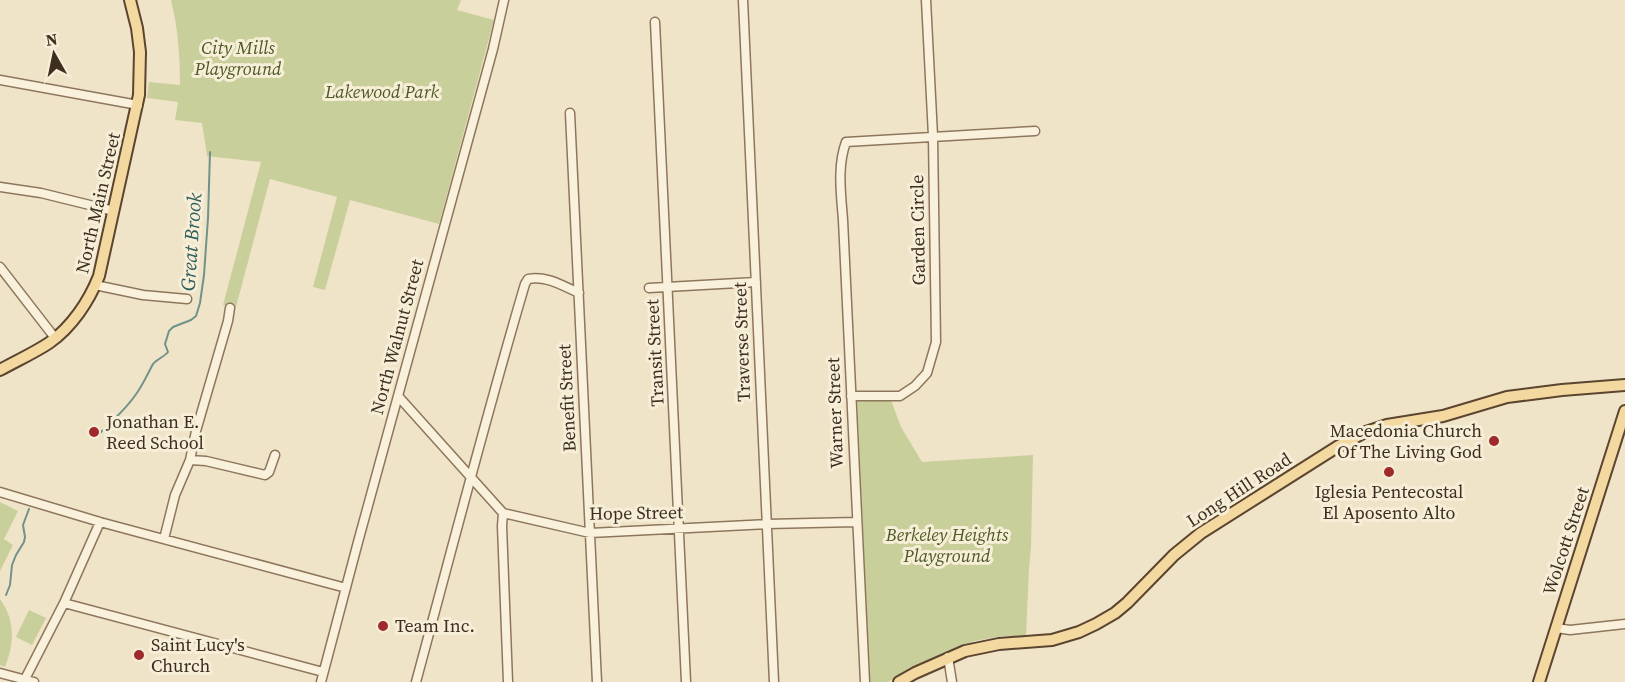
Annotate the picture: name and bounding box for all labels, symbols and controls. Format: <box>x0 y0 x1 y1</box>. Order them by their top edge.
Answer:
north arrow <box>24 24 84 84</box>
text: N <box>44 27 59 51</box>
park label: City Mills Playground <box>194 35 282 81</box>
park label: Lakewood Park <box>324 79 440 104</box>
street label: North Main Street <box>69 130 126 276</box>
street label: Garden Circle <box>904 175 931 285</box>
water label: Great Brook <box>174 191 208 292</box>
street label: North Walnut Street <box>364 256 429 417</box>
street label: Traverse Street <box>727 282 756 402</box>
street label: Transit Street <box>639 299 670 407</box>
street label: Benefit Street <box>551 343 582 453</box>
street label: Warner Street <box>820 357 849 469</box>
place label: Jonathan E. Reed School <box>105 409 204 455</box>
place label: Macedonia Church Of The Living God <box>1330 418 1482 464</box>
marker: Jonathan E. Reed School <box>87 425 101 439</box>
marker: Macedonia Church Of The Living God <box>1487 434 1501 448</box>
street label: Long Hill Road <box>1181 446 1296 533</box>
marker: Iglesia Pentecostal El Aposento Alto <box>1382 465 1396 479</box>
place label: Iglesia Pentecostal El Aposento Alto <box>1315 479 1463 525</box>
street label: Wolcott Street <box>1536 484 1595 598</box>
street label: Hope Street <box>589 499 683 526</box>
park label: Berkeley Heights Playground <box>885 522 1009 568</box>
place label: Team Inc. <box>395 613 475 638</box>
marker: Team Inc. <box>376 619 390 633</box>
place label: Saint Lucy's Church <box>151 632 245 678</box>
marker: Saint Lucy's Church <box>132 648 146 662</box>

